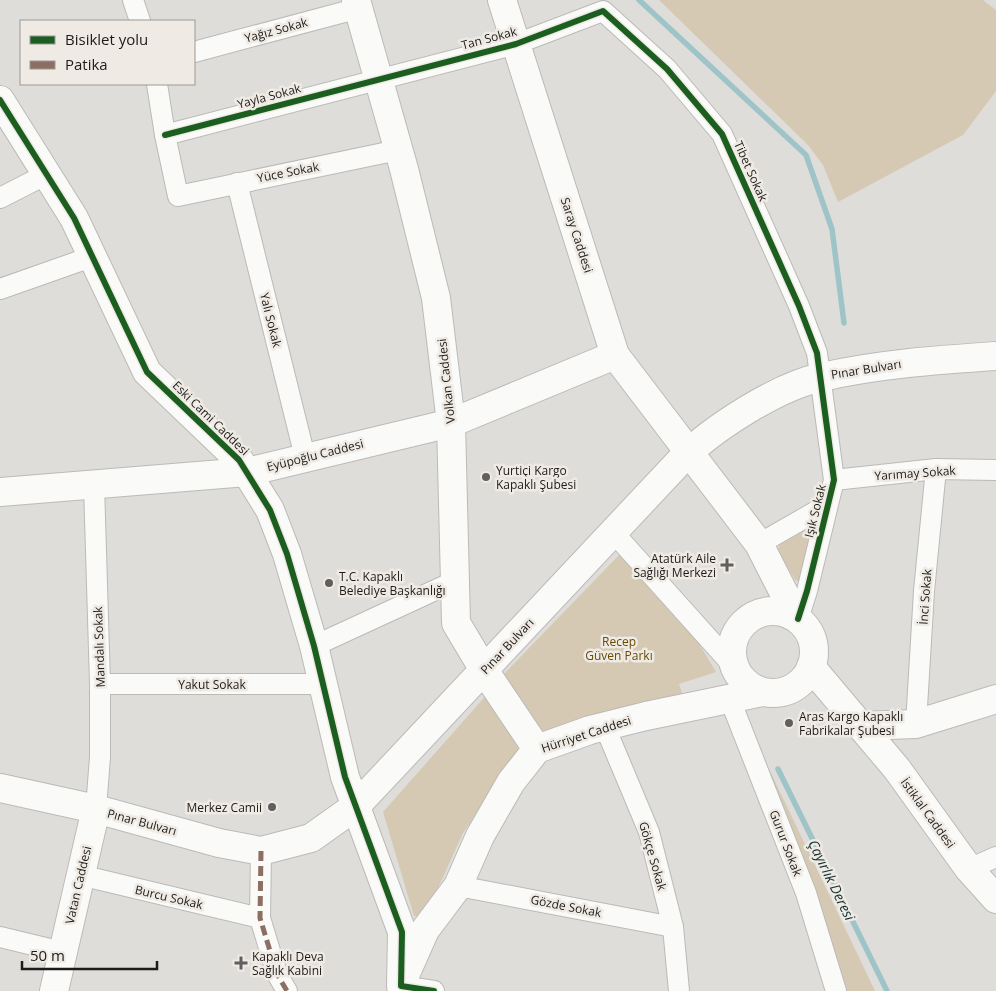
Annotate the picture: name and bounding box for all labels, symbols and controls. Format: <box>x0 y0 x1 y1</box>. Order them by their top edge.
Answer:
street label: Yağız Sokak <box>243 13 310 47</box>
legend <box>20 20 195 85</box>
street label: Tan Sokak <box>459 22 519 54</box>
text: Bisiklet yolu <box>65 29 148 49</box>
text: Patika <box>65 54 108 74</box>
street label: Yayla Sokak <box>235 79 303 113</box>
street label: Tibet Sokak <box>730 138 772 204</box>
street label: Yüce Sokak <box>256 158 321 186</box>
street label: Saray Caddesi <box>557 195 597 275</box>
street label: Yalı Sokak <box>256 291 286 350</box>
street label: Volkan Caddesi <box>433 338 459 424</box>
street label: Pınar Bulvarı <box>830 355 902 383</box>
street label: Eski Cami Caddesi <box>169 377 253 459</box>
street label: Eyüpoğlu Caddesi <box>265 435 365 475</box>
place label: Yurtiçi Kargo Kapaklı Şubesi <box>496 462 576 493</box>
street label: Yarımay Sokak <box>874 462 957 484</box>
marker: Yurtiçi Kargo Kapaklı Şubesi <box>480 471 492 483</box>
street label: Işık Sokak <box>800 482 830 540</box>
place label: Atatürk Aile Sağlığı Merkezi <box>633 550 716 581</box>
marker: Atatürk Aile Sağlığı Merkezi <box>720 558 734 572</box>
place label: T.C. Kapaklı Belediye Başkanlığı <box>339 568 446 599</box>
street label: İnci Sokak <box>915 568 935 625</box>
marker: T.C. Kapaklı Belediye Başkanlığı <box>323 577 335 589</box>
street label: Mandalı Sokak <box>89 605 109 688</box>
street label: Pınar Bulvarı <box>477 614 537 678</box>
park label: Recep Güven Parkı <box>585 633 653 664</box>
street label: Yakut Sokak <box>178 676 246 693</box>
place label: Aras Kargo Kapaklı Fabrikalar Şubesi <box>799 708 903 739</box>
street label: Hürriyet Caddesi <box>539 711 633 757</box>
marker: Aras Kargo Kapaklı Fabrikalar Şubesi <box>783 717 795 729</box>
street label: İstiklal Caddesi <box>897 774 959 852</box>
place label: Merkez Camii <box>186 799 262 816</box>
marker: Merkez Camii <box>266 801 278 813</box>
street label: Pınar Bulvarı <box>105 805 179 839</box>
street label: Gurur Sokak <box>766 808 807 879</box>
street label: Gökçe Sokak <box>635 820 671 893</box>
water label: Çayırlık Deresi <box>804 836 860 924</box>
street label: Vatan Caddesi <box>61 844 95 926</box>
street label: Burcu Sokak <box>133 881 205 913</box>
street label: Gözde Sokak <box>529 891 604 921</box>
scale bar <box>22 938 158 970</box>
text: 50 m <box>30 945 65 965</box>
place label: Kapaklı Deva Sağlık Kabini <box>252 948 324 979</box>
marker: Kapaklı Deva Sağlık Kabini <box>234 956 248 970</box>

